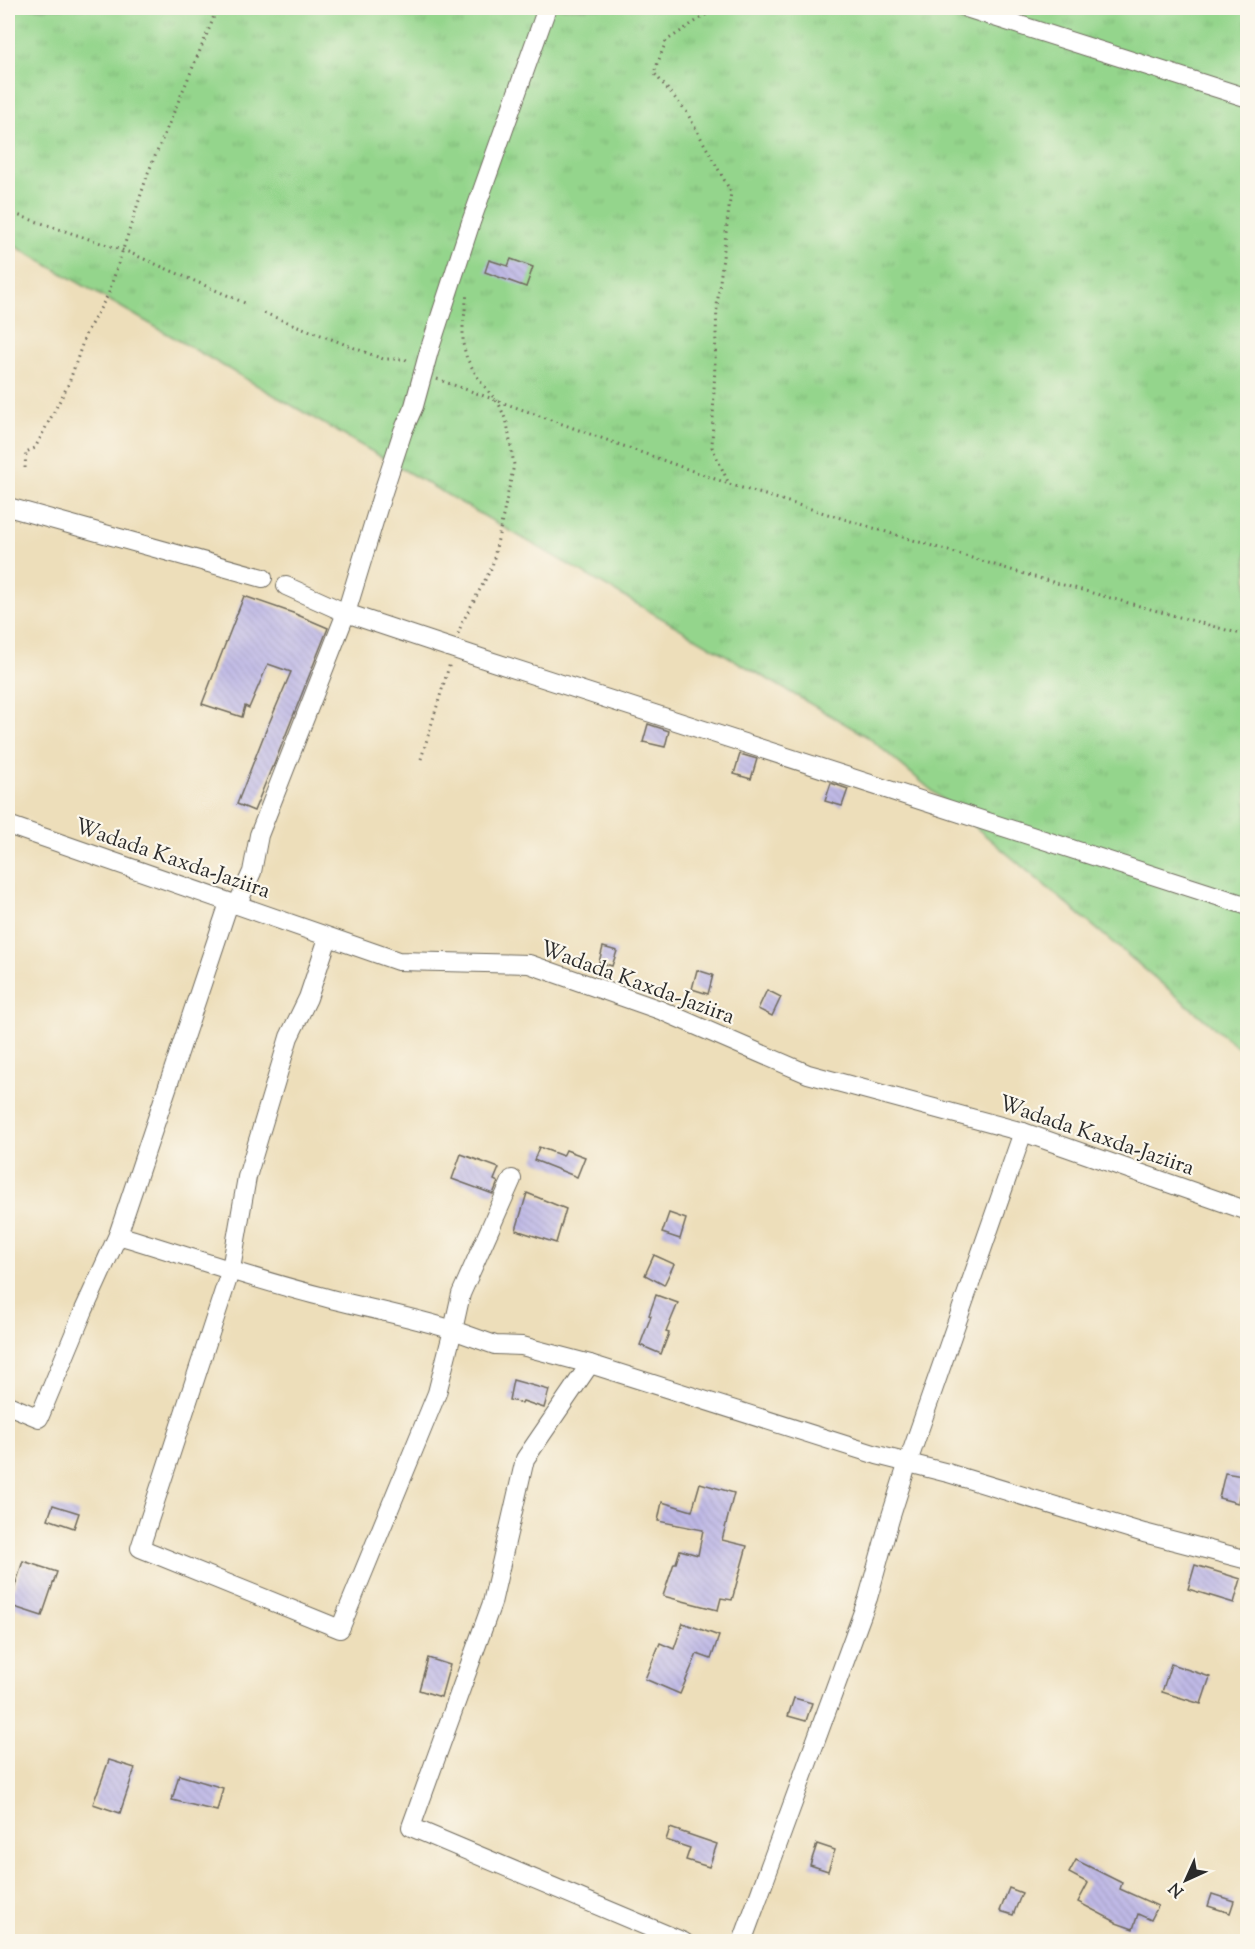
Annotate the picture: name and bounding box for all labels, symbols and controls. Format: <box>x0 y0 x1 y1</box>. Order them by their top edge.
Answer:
street label: Wadada Kaxda-Jaziira <box>70 811 274 908</box>
street label: Wadada Kaxda-Jaziira <box>535 934 739 1034</box>
street label: Wadada Kaxda-Jaziira <box>994 1088 1198 1185</box>
north arrow <box>1156 1850 1216 1910</box>
text: N <box>1164 1876 1190 1901</box>

